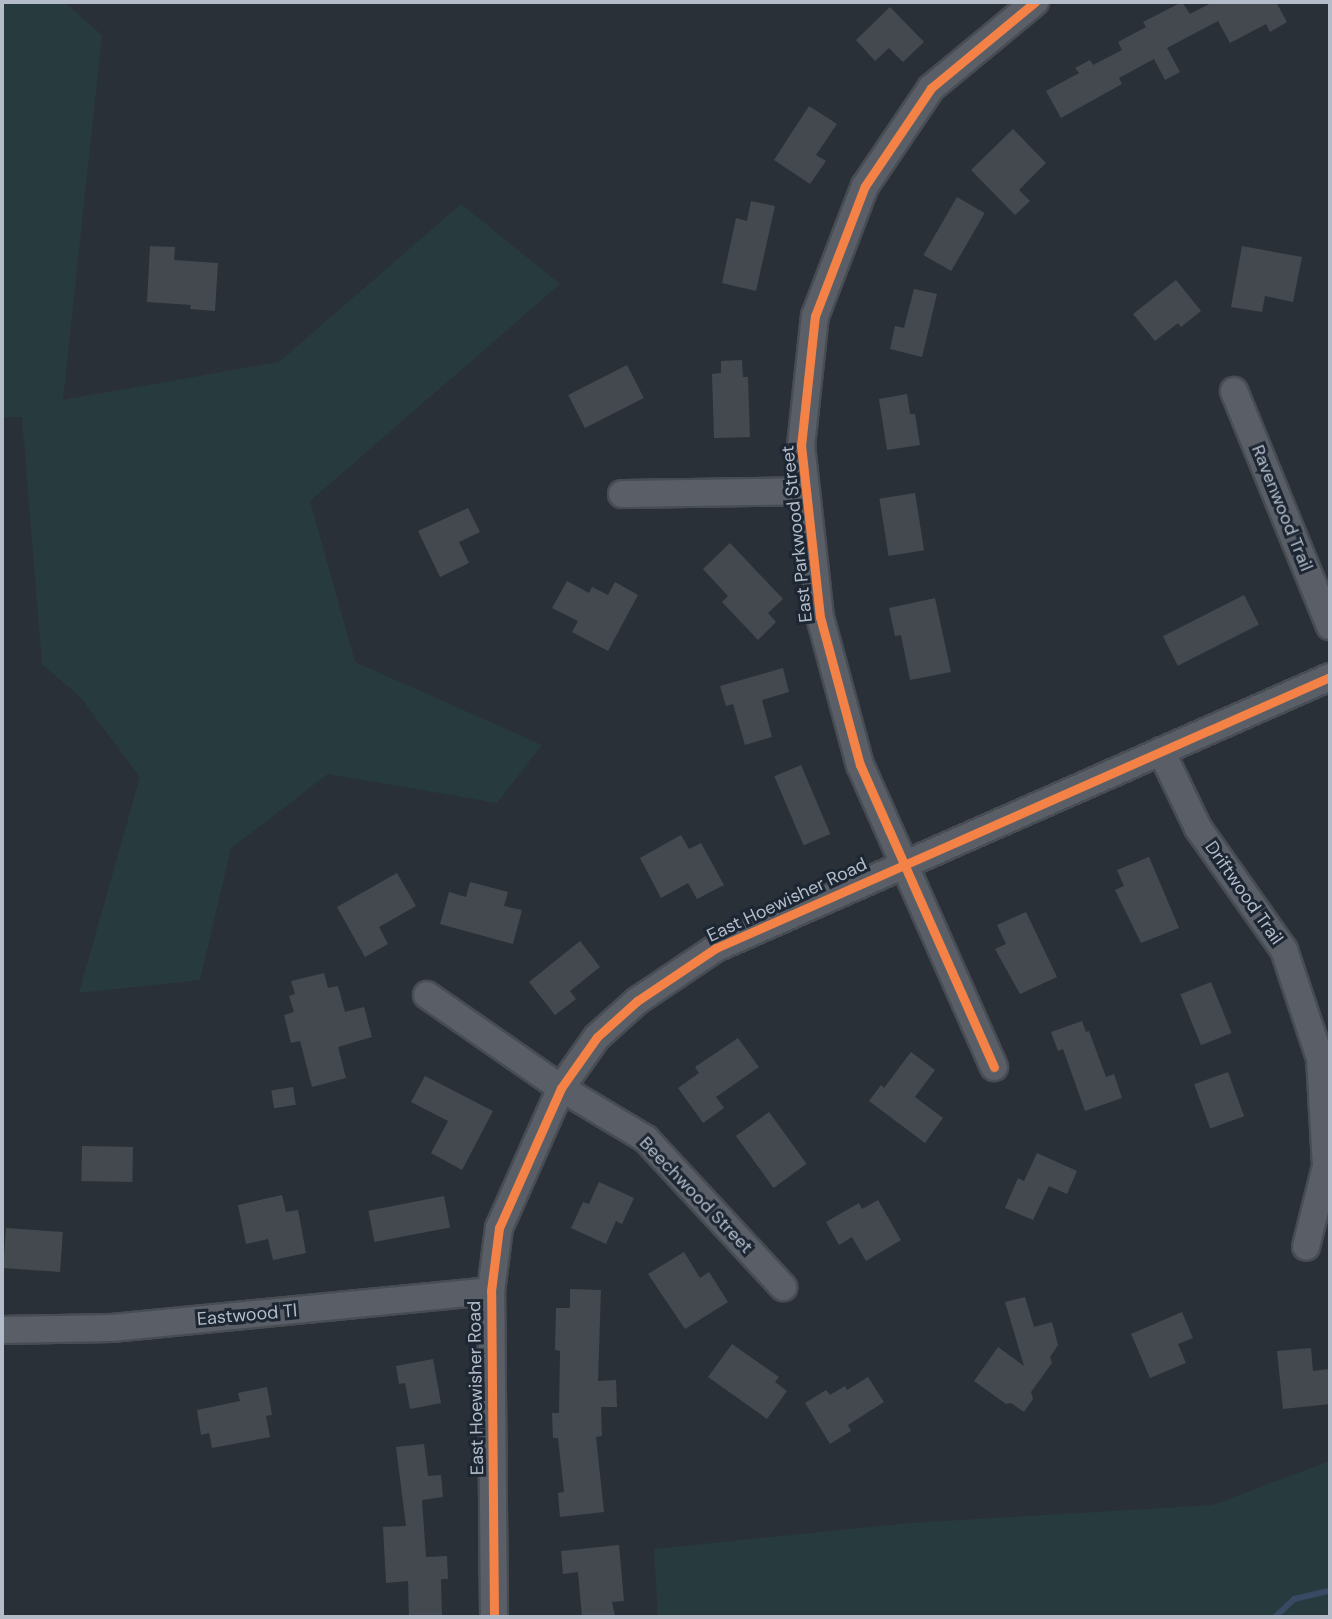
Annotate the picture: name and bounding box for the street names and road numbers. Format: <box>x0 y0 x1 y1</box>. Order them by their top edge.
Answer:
street label: Ravenwood Trail <box>1247 442 1317 574</box>
street label: East Parkwood Street <box>777 444 817 624</box>
street label: Driftwood Trail <box>1200 837 1288 949</box>
street label: East Hoewisher Road <box>703 853 871 947</box>
street label: Beechwood Street <box>635 1132 757 1258</box>
street label: Eastwood Tl <box>196 1300 298 1330</box>
street label: East Hoewisher Road <box>464 1301 488 1475</box>

